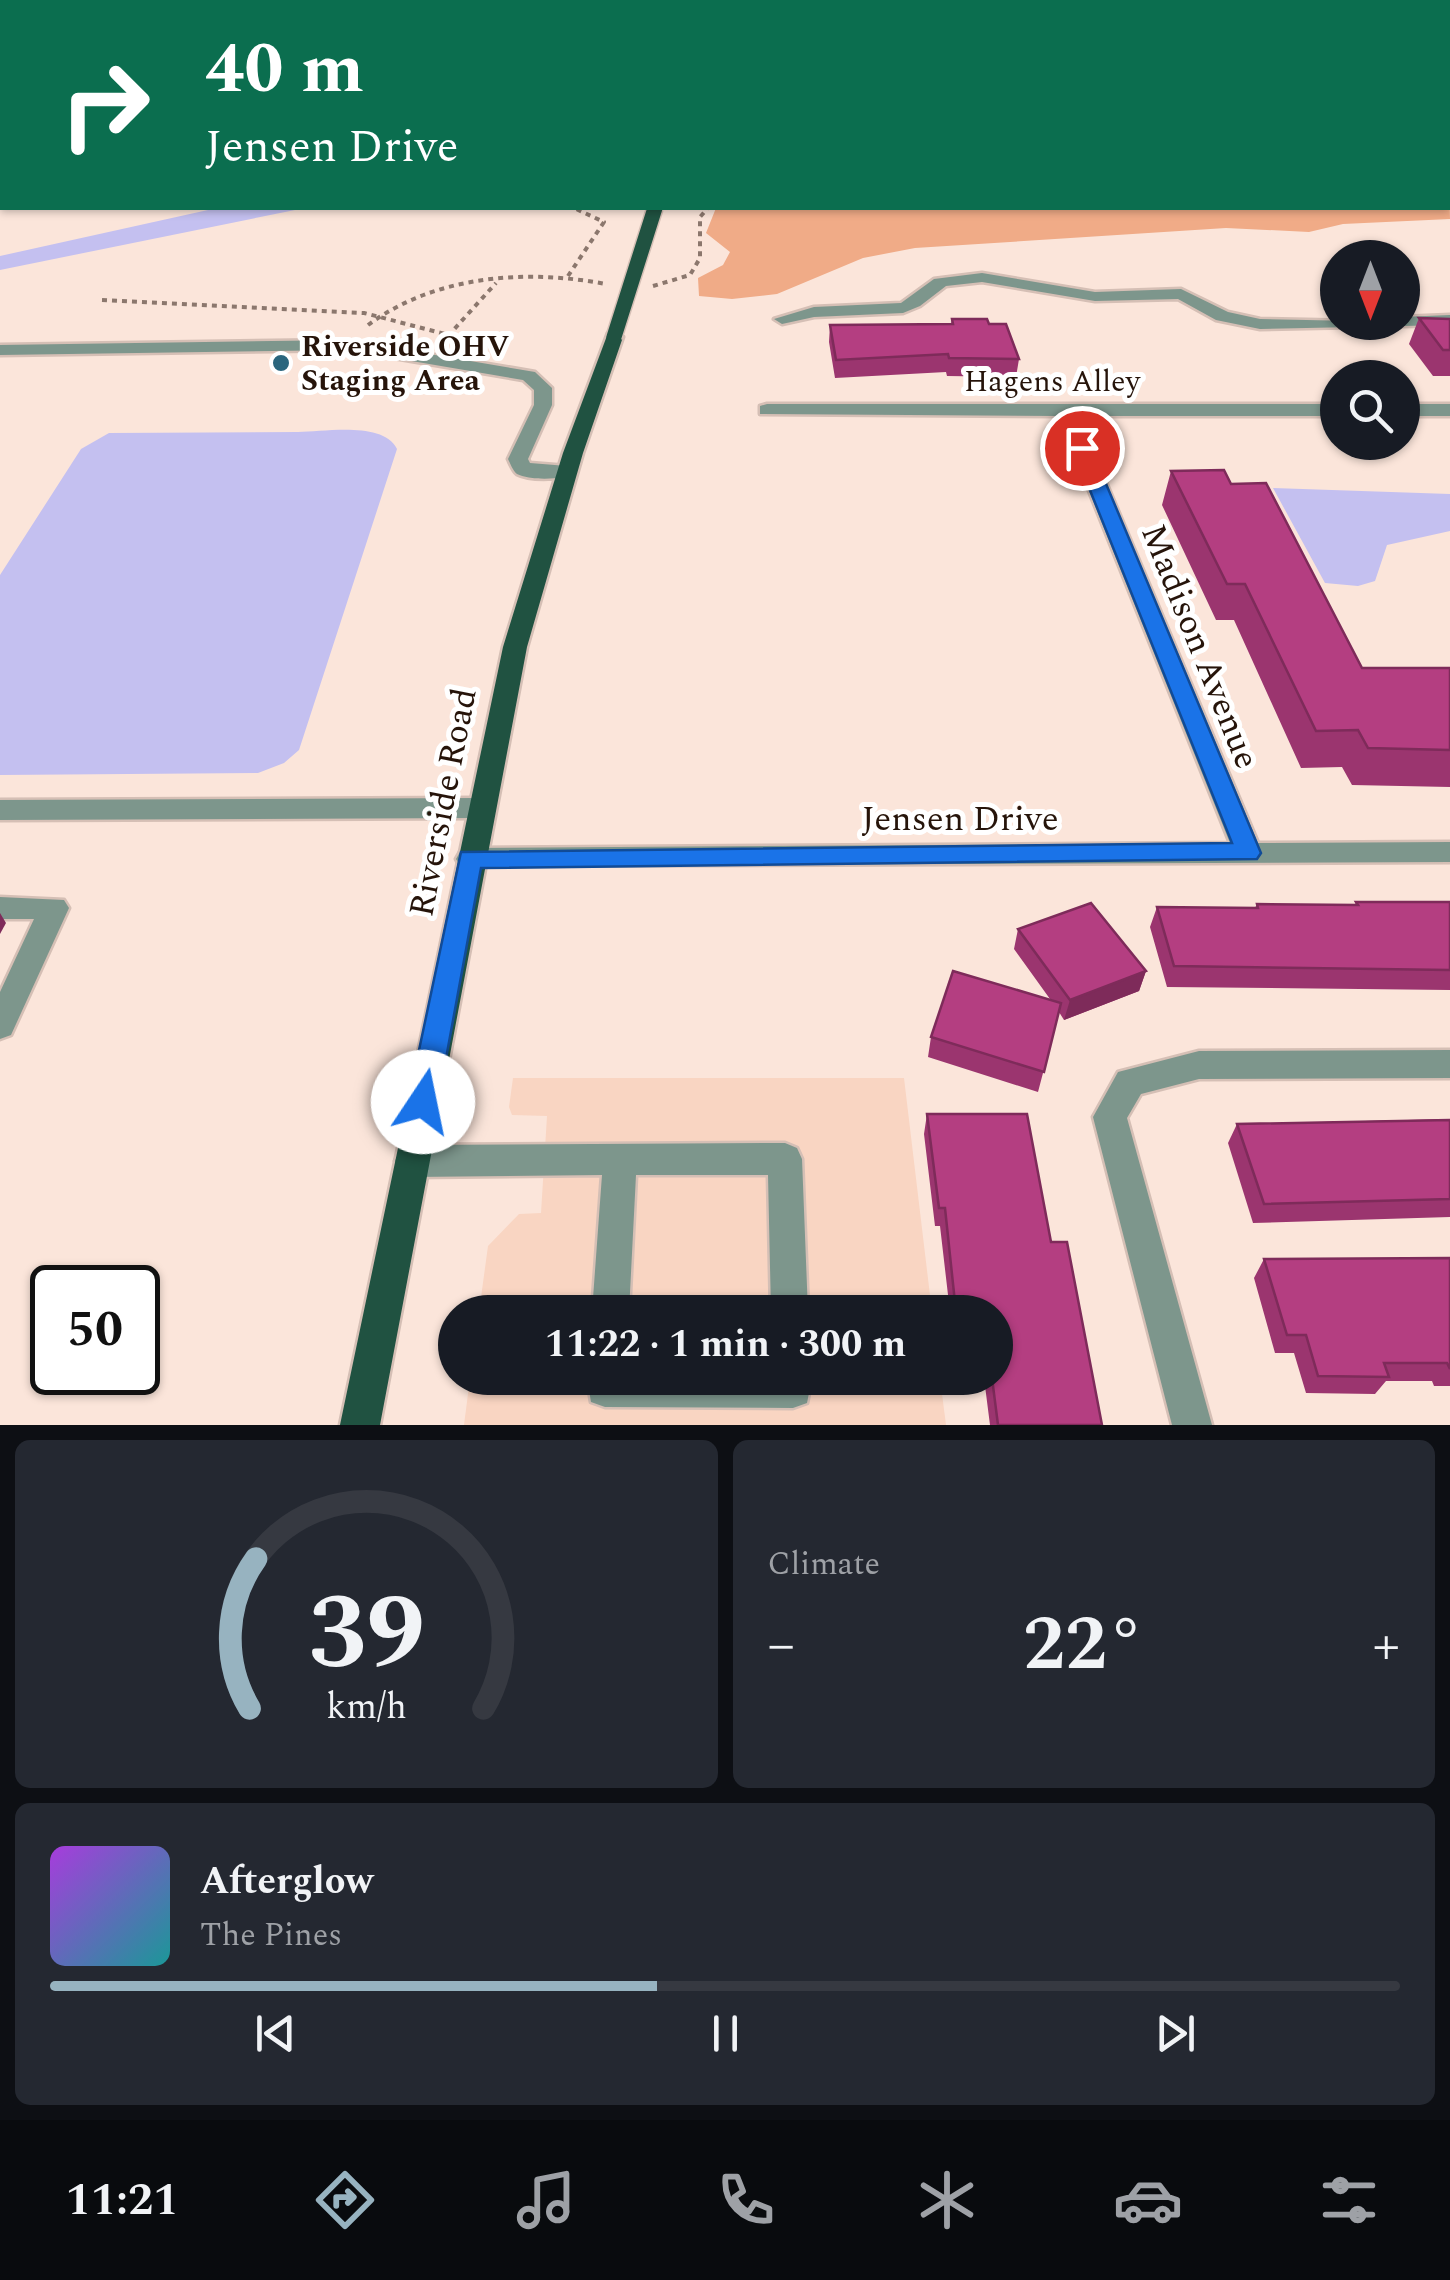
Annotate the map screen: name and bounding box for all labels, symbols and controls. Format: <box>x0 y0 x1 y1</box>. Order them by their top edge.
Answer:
text: 40 m <box>205 17 364 123</box>
icon: right <box>40 40 170 170</box>
text: Jensen Drive <box>205 113 459 182</box>
north arrow <box>1320 240 1420 340</box>
map controls <box>1320 240 1420 460</box>
place label: Riverside OHV Staging Area <box>301 324 510 404</box>
marker: Riverside OHV Staging Area <box>270 352 292 374</box>
street label: Hagens Alley <box>964 359 1142 405</box>
button: search <box>1320 360 1420 460</box>
pin <box>1040 406 1125 491</box>
icon: arrive <box>1055 421 1110 476</box>
street label: Madison Avenue <box>1126 516 1273 777</box>
street label: Riverside Road <box>395 683 492 921</box>
street label: Jensen Drive <box>861 793 1059 846</box>
position arrow <box>371 1050 475 1154</box>
speed limit sign: 50 <box>30 1265 160 1395</box>
text: 11:22 · 1 min · 300 m <box>545 1316 906 1374</box>
text: Climate <box>768 1540 880 1589</box>
text: 39 <box>308 1556 425 1714</box>
text: 22° <box>1023 1589 1145 1703</box>
text: − <box>768 1604 795 1687</box>
text: + <box>1372 1604 1400 1687</box>
text: km/h <box>326 1680 406 1735</box>
text: Afterglow <box>200 1853 373 1911</box>
text: The Pines <box>200 1911 342 1960</box>
icon: previous <box>248 2006 303 2061</box>
icon: pause <box>698 2006 753 2061</box>
icon: next <box>1148 2006 1203 2061</box>
icon: directions <box>310 2165 380 2235</box>
icon: music <box>511 2165 581 2235</box>
icon: phone <box>711 2165 781 2235</box>
icon: climate <box>912 2165 982 2235</box>
icon: car <box>1113 2165 1183 2235</box>
icon: filters <box>1314 2165 1384 2235</box>
text: 11:21 <box>65 2166 179 2235</box>

